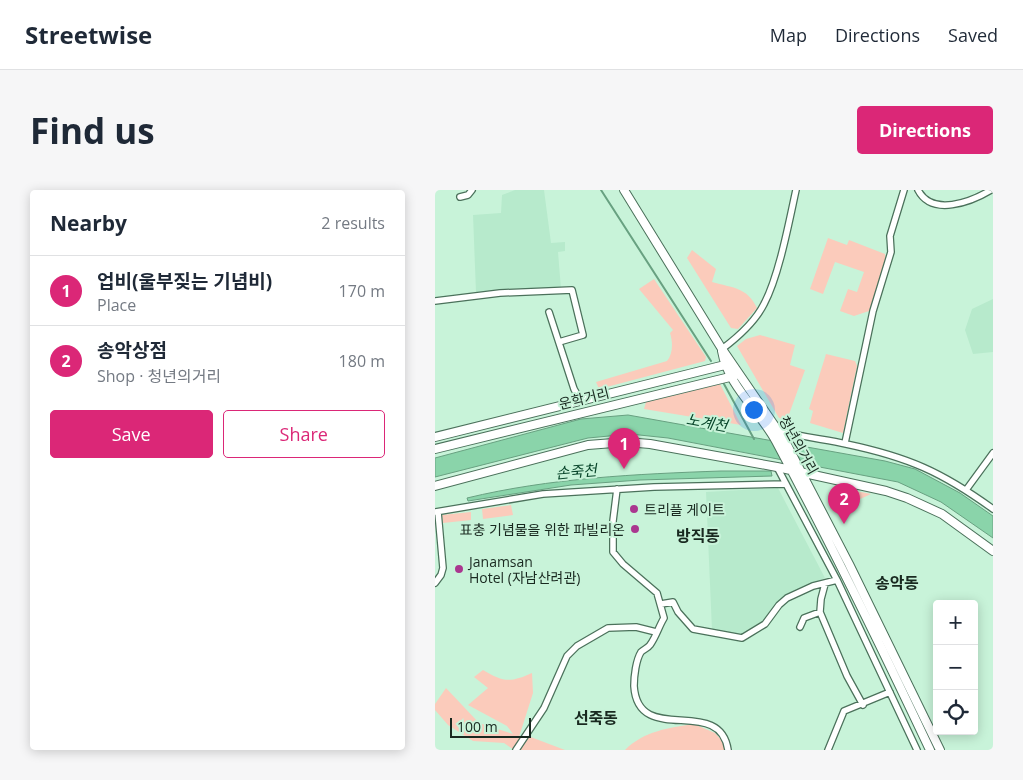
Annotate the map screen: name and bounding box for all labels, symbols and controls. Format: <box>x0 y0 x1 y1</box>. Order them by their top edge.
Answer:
text: Streetwise <box>25 18 152 51</box>
text: Map <box>770 23 807 47</box>
text: Directions <box>835 23 920 47</box>
text: Saved <box>948 23 998 47</box>
button: Directions <box>857 106 993 154</box>
text: Find us <box>30 107 155 154</box>
text: Nearby <box>50 209 127 237</box>
text: 2 results <box>321 212 385 234</box>
text: 업비(울부짖는 기념비) <box>97 268 272 294</box>
text: 1 <box>61 280 71 302</box>
text: 170 m <box>339 280 385 302</box>
text: Place <box>97 294 136 316</box>
text: 송악상점 <box>97 337 167 363</box>
text: 2 <box>61 350 71 372</box>
text: 180 m <box>339 350 385 372</box>
text: Shop · 청년의거리 <box>97 365 221 387</box>
street label: 운학거리 <box>557 383 611 413</box>
your location <box>741 397 767 423</box>
water label: 노계천 <box>685 409 731 436</box>
button: Save <box>50 410 213 458</box>
button: Share <box>223 410 385 458</box>
street label: 청년의거리 <box>775 412 823 478</box>
pin: 1 <box>608 428 640 469</box>
water label: 손죽천 <box>555 459 600 483</box>
pin: 2 <box>828 483 860 524</box>
place label: 트리플 게이트 <box>644 500 725 519</box>
marker: 트리플 게이트 <box>628 503 640 515</box>
place label: 표충 기념물을 위한 파빌리온 <box>460 520 625 539</box>
marker: 표충 기념물을 위한 파빌리온 <box>629 523 641 535</box>
district label: 방직동 <box>676 525 720 547</box>
place label: Janamsan Hotel (자남산려관) <box>467 552 580 587</box>
marker: Janamsan Hotel (자남산려관) <box>453 563 465 575</box>
district label: 송악동 <box>875 572 919 594</box>
map controls <box>933 600 978 735</box>
button: + <box>933 600 978 645</box>
button: − <box>933 645 978 690</box>
button: locate <box>933 690 978 735</box>
district label: 선죽동 <box>574 707 618 729</box>
scale bar <box>450 715 531 738</box>
text: 100 m <box>457 717 498 736</box>

